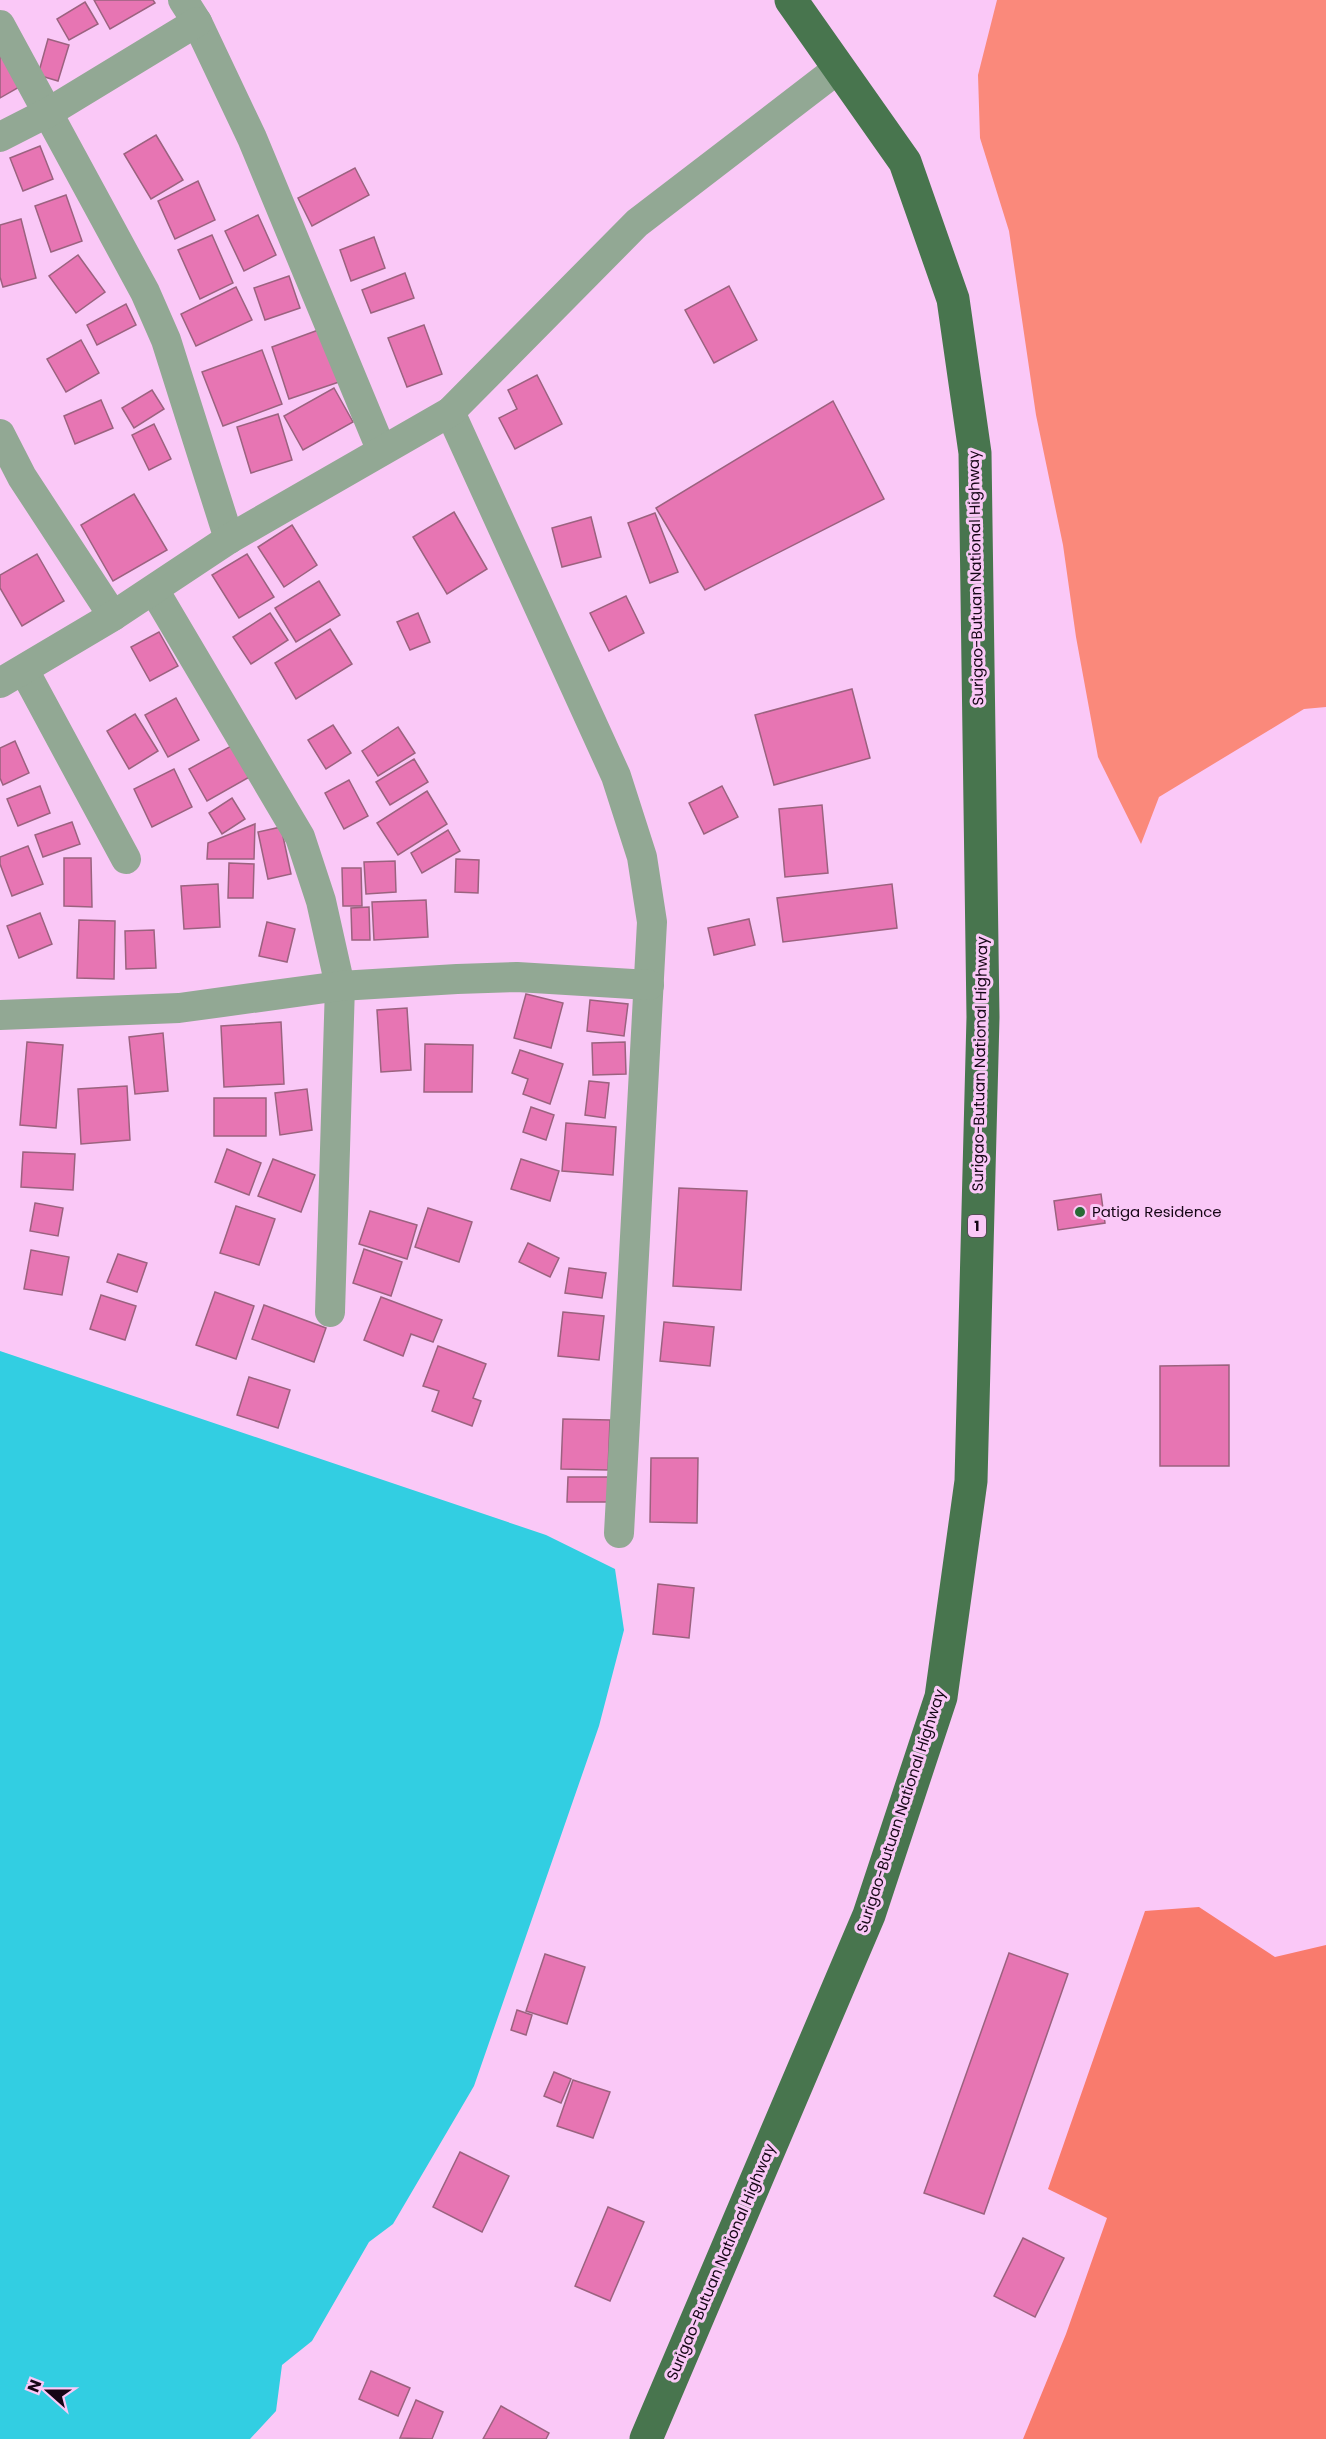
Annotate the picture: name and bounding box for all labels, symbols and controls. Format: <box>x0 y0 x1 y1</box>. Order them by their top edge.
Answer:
street label: Surigao-Butuan National Highway <box>963 450 988 706</box>
street label: Surigao-Butuan National Highway <box>967 936 992 1192</box>
place label: Patiga Residence <box>1092 1201 1222 1222</box>
marker: Patiga Residence <box>1073 1205 1087 1219</box>
road number: 1 <box>968 1215 986 1237</box>
street label: Surigao-Butuan National Highway <box>851 1686 950 1935</box>
street label: Surigao-Butuan National Highway <box>661 2140 780 2383</box>
north arrow <box>18 2361 78 2421</box>
text: N <box>22 2376 47 2396</box>

